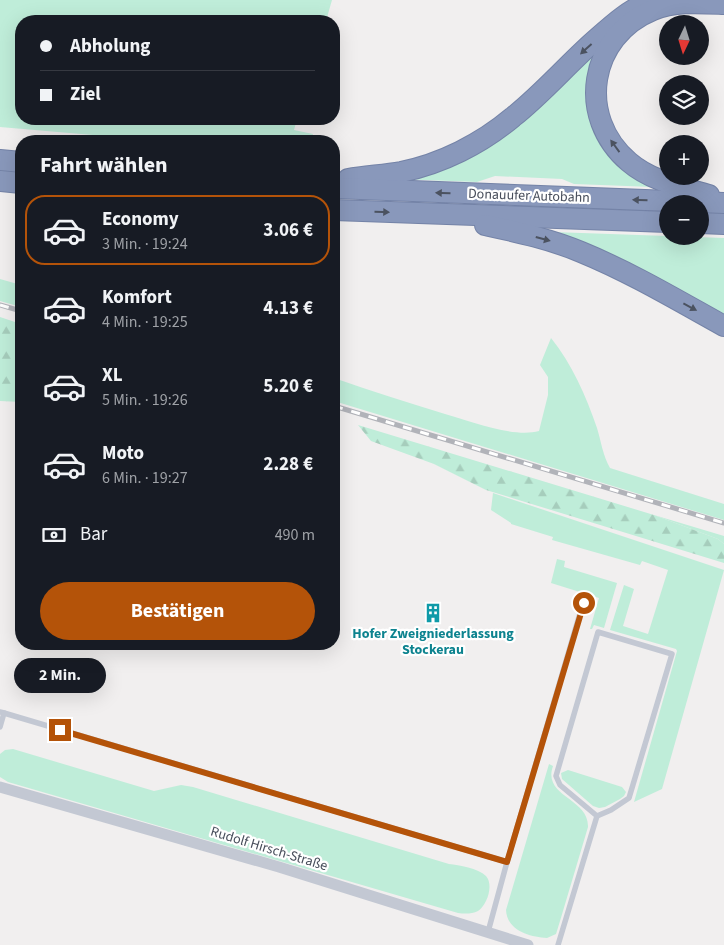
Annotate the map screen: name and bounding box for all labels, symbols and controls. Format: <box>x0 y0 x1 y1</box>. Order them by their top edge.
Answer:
north arrow <box>659 15 709 65</box>
map controls <box>659 15 709 245</box>
text: Abholung <box>70 33 150 60</box>
one-way arrow <box>580 43 592 55</box>
button: layers <box>659 75 709 125</box>
text: Ziel <box>70 81 101 108</box>
button: + <box>659 135 709 185</box>
one-way arrow <box>610 139 620 153</box>
text: Fahrt wählen <box>40 149 168 181</box>
street label: Donauufer Autobahn <box>468 184 590 208</box>
one-way arrow <box>435 188 451 196</box>
one-way arrow <box>632 195 648 203</box>
button: − <box>659 195 709 245</box>
text: Economy <box>102 206 179 233</box>
icon: car <box>42 208 87 253</box>
one-way arrow <box>375 208 391 216</box>
text: 3.06 € <box>263 217 313 244</box>
text: 3 Min. · 19:24 <box>102 233 188 255</box>
one-way arrow <box>536 236 551 244</box>
text: Komfort <box>102 284 172 311</box>
icon: car <box>42 286 87 331</box>
text: 4.13 € <box>263 295 313 322</box>
one-way arrow <box>684 303 697 312</box>
text: 4 Min. · 19:25 <box>102 311 188 333</box>
text: XL <box>102 362 123 389</box>
icon: car <box>42 364 87 409</box>
text: 5.20 € <box>263 373 313 400</box>
text: 5 Min. · 19:26 <box>102 389 188 411</box>
text: Moto <box>102 440 144 467</box>
icon: car <box>42 442 87 487</box>
text: 2.28 € <box>263 451 313 478</box>
text: 6 Min. · 19:27 <box>102 467 188 489</box>
icon: cash <box>40 521 68 549</box>
text: Bar <box>80 521 107 548</box>
text: 490 m <box>275 524 315 546</box>
button: Bestätigen <box>40 582 315 640</box>
route start <box>573 592 595 614</box>
building icon: Hofer Zweigniederlassung Stockerau <box>422 602 444 624</box>
place label: Hofer Zweigniederlassung Stockerau <box>352 624 514 660</box>
callout: 2 Min. <box>14 658 106 692</box>
text: 2 Min. <box>39 664 81 686</box>
route end <box>49 719 71 741</box>
street label: Rudolf Hirsch-Straße <box>208 822 330 876</box>

